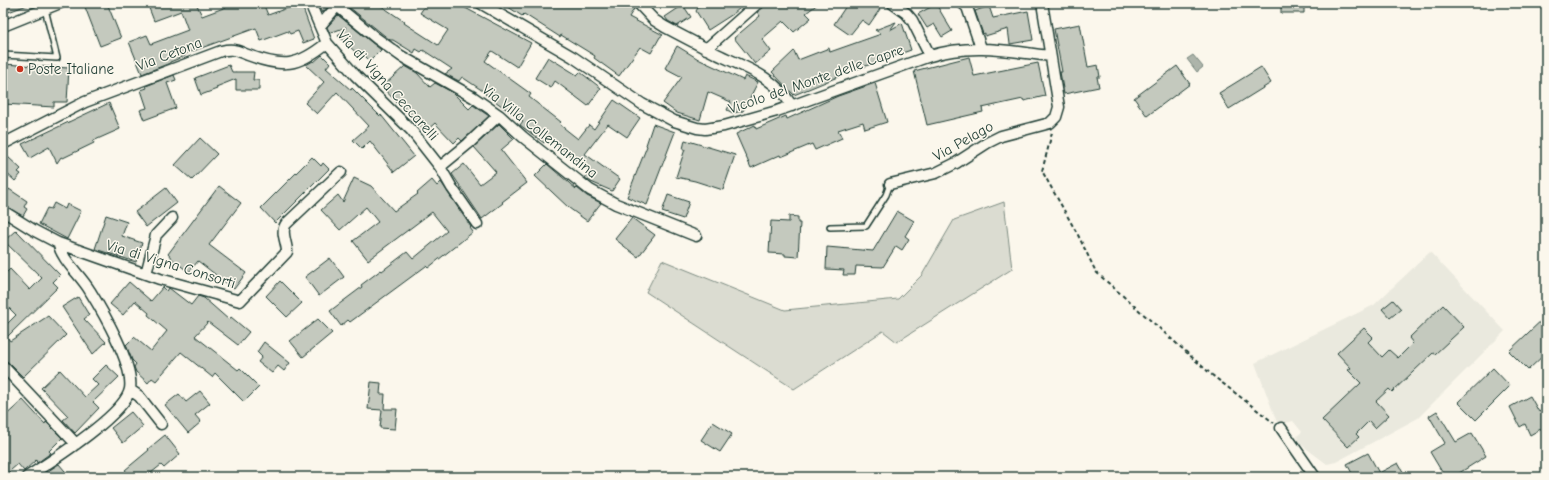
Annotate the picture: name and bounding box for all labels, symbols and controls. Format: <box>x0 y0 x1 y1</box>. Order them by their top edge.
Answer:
street label: Via di Vigna Ceccarelli <box>333 26 443 144</box>
street label: Via Cetona <box>134 33 204 75</box>
street label: Vicolo del Monte delle Capre <box>726 40 907 118</box>
place label: Poste Italiane <box>28 60 114 78</box>
marker: Poste Italiane <box>15 64 25 74</box>
street label: Via Villa Collemandina <box>478 80 602 182</box>
street label: Via Pelago <box>930 117 996 165</box>
street label: Via di Vigna Consorti <box>104 236 238 292</box>

